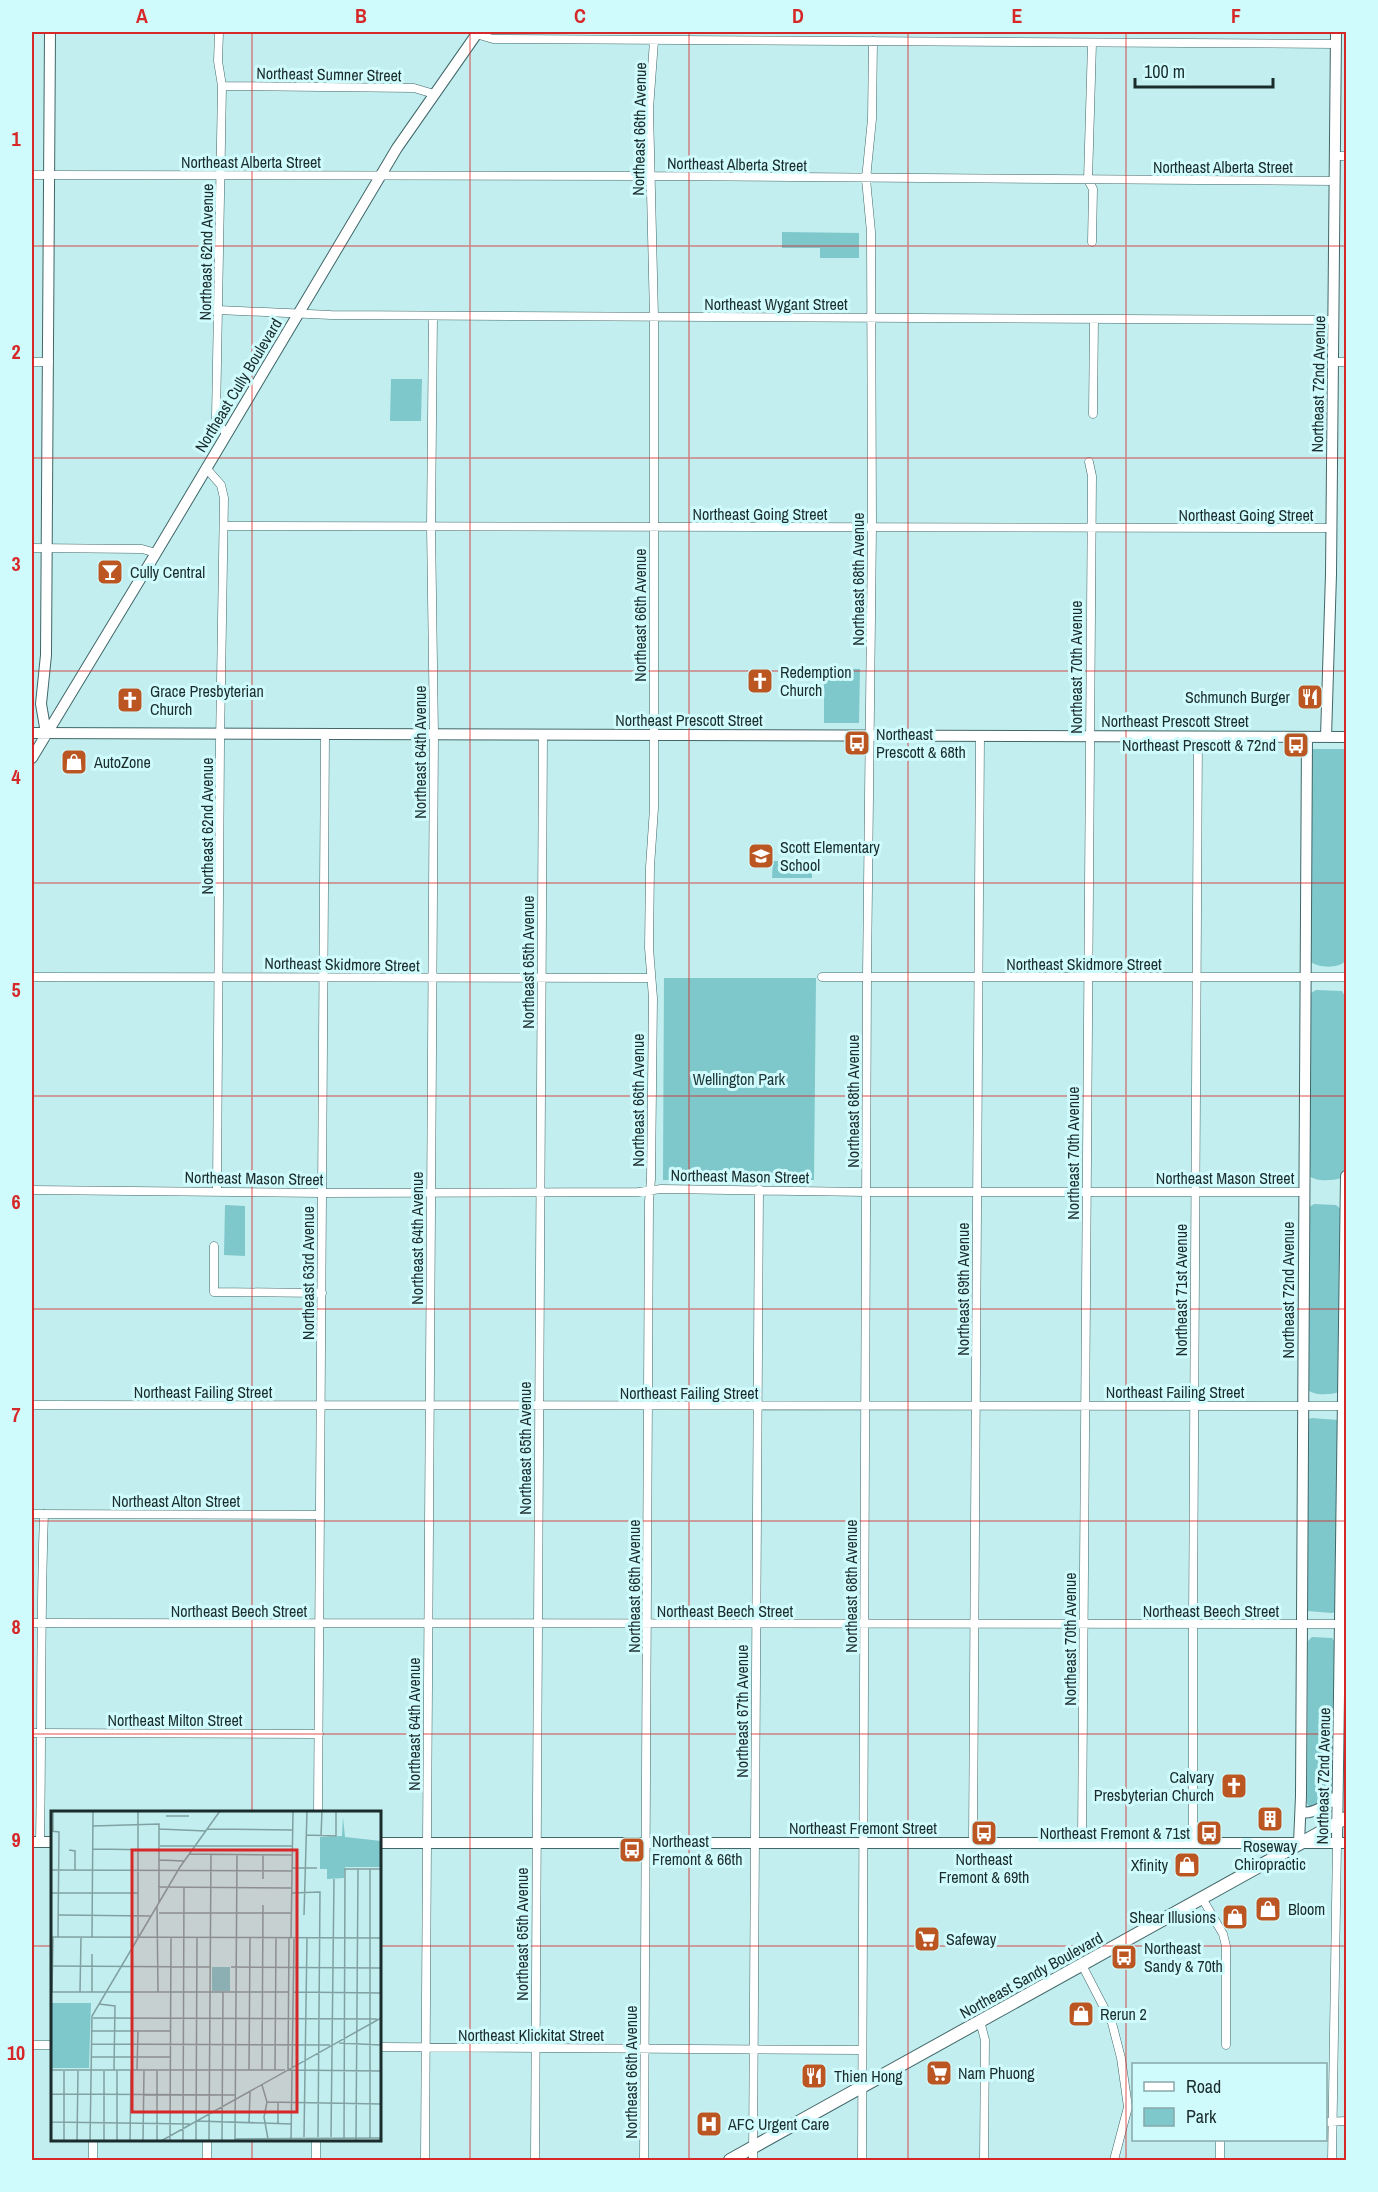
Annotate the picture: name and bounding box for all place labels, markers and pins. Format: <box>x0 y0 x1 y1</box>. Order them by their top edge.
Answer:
bar icon: Cully Central <box>95 557 125 587</box>
place label: Cully Central <box>130 561 205 583</box>
place label: Redemption Church <box>780 661 851 701</box>
church icon: Redemption Church <box>745 666 775 696</box>
place label: Grace Presbyterian Church <box>150 680 264 720</box>
restaurant icon: Schmunch Burger <box>1295 682 1325 712</box>
church icon: Grace Presbyterian Church <box>115 685 145 715</box>
place label: Schmunch Burger <box>1185 686 1291 708</box>
place label: Northeast Prescott & 68th <box>876 723 966 763</box>
bus stop icon: Northeast Prescott & 68th <box>842 728 872 758</box>
bus stop icon: Northeast Prescott & 72nd <box>1281 730 1311 760</box>
place label: Northeast Prescott & 72nd <box>1122 734 1276 756</box>
shop icon: AutoZone <box>59 747 89 777</box>
place label: AutoZone <box>93 751 151 773</box>
place label: Scott Elementary School <box>780 836 880 876</box>
school or university icon: Scott Elementary School <box>746 841 776 871</box>
place label: Calvary Presbyterian Church <box>1094 1766 1214 1806</box>
church icon: Calvary Presbyterian Church <box>1219 1771 1249 1801</box>
building icon: Roseway Chiropractic <box>1255 1804 1285 1834</box>
bus stop icon: Northeast Fremont & 69th <box>969 1818 999 1848</box>
bus stop icon: Northeast Fremont & 71st <box>1194 1818 1224 1848</box>
place label: Northeast Fremont & 71st <box>1040 1822 1190 1844</box>
place label: Northeast Fremont & 66th <box>652 1830 742 1870</box>
bus stop icon: Northeast Fremont & 66th <box>617 1835 647 1865</box>
place label: Roseway Chiropractic <box>1234 1835 1306 1875</box>
place label: Northeast Fremont & 69th <box>939 1848 1029 1888</box>
shop icon: Xfinity <box>1172 1850 1202 1880</box>
place label: Xfinity <box>1131 1854 1168 1876</box>
shop icon: Bloom <box>1253 1894 1283 1924</box>
place label: Bloom <box>1288 1898 1325 1920</box>
shop icon: Shear Illusions <box>1220 1902 1250 1932</box>
place label: Shear Illusions <box>1129 1906 1216 1928</box>
supermarket icon: Safeway <box>912 1924 942 1954</box>
place label: Safeway <box>946 1928 997 1950</box>
place label: Northeast Sandy & 70th <box>1144 1937 1223 1977</box>
bus stop icon: Northeast Sandy & 70th <box>1109 1942 1139 1972</box>
shop icon: Rerun 2 <box>1066 1999 1096 2029</box>
place label: Rerun 2 <box>1100 2003 1147 2025</box>
supermarket icon: Nam Phuong <box>924 2058 954 2088</box>
restaurant icon: Thien Hong <box>799 2061 829 2091</box>
place label: Nam Phuong <box>958 2062 1035 2084</box>
place label: Thien Hong <box>834 2065 903 2087</box>
hospital icon: AFC Urgent Care <box>694 2109 724 2139</box>
place label: AFC Urgent Care <box>727 2113 829 2135</box>

